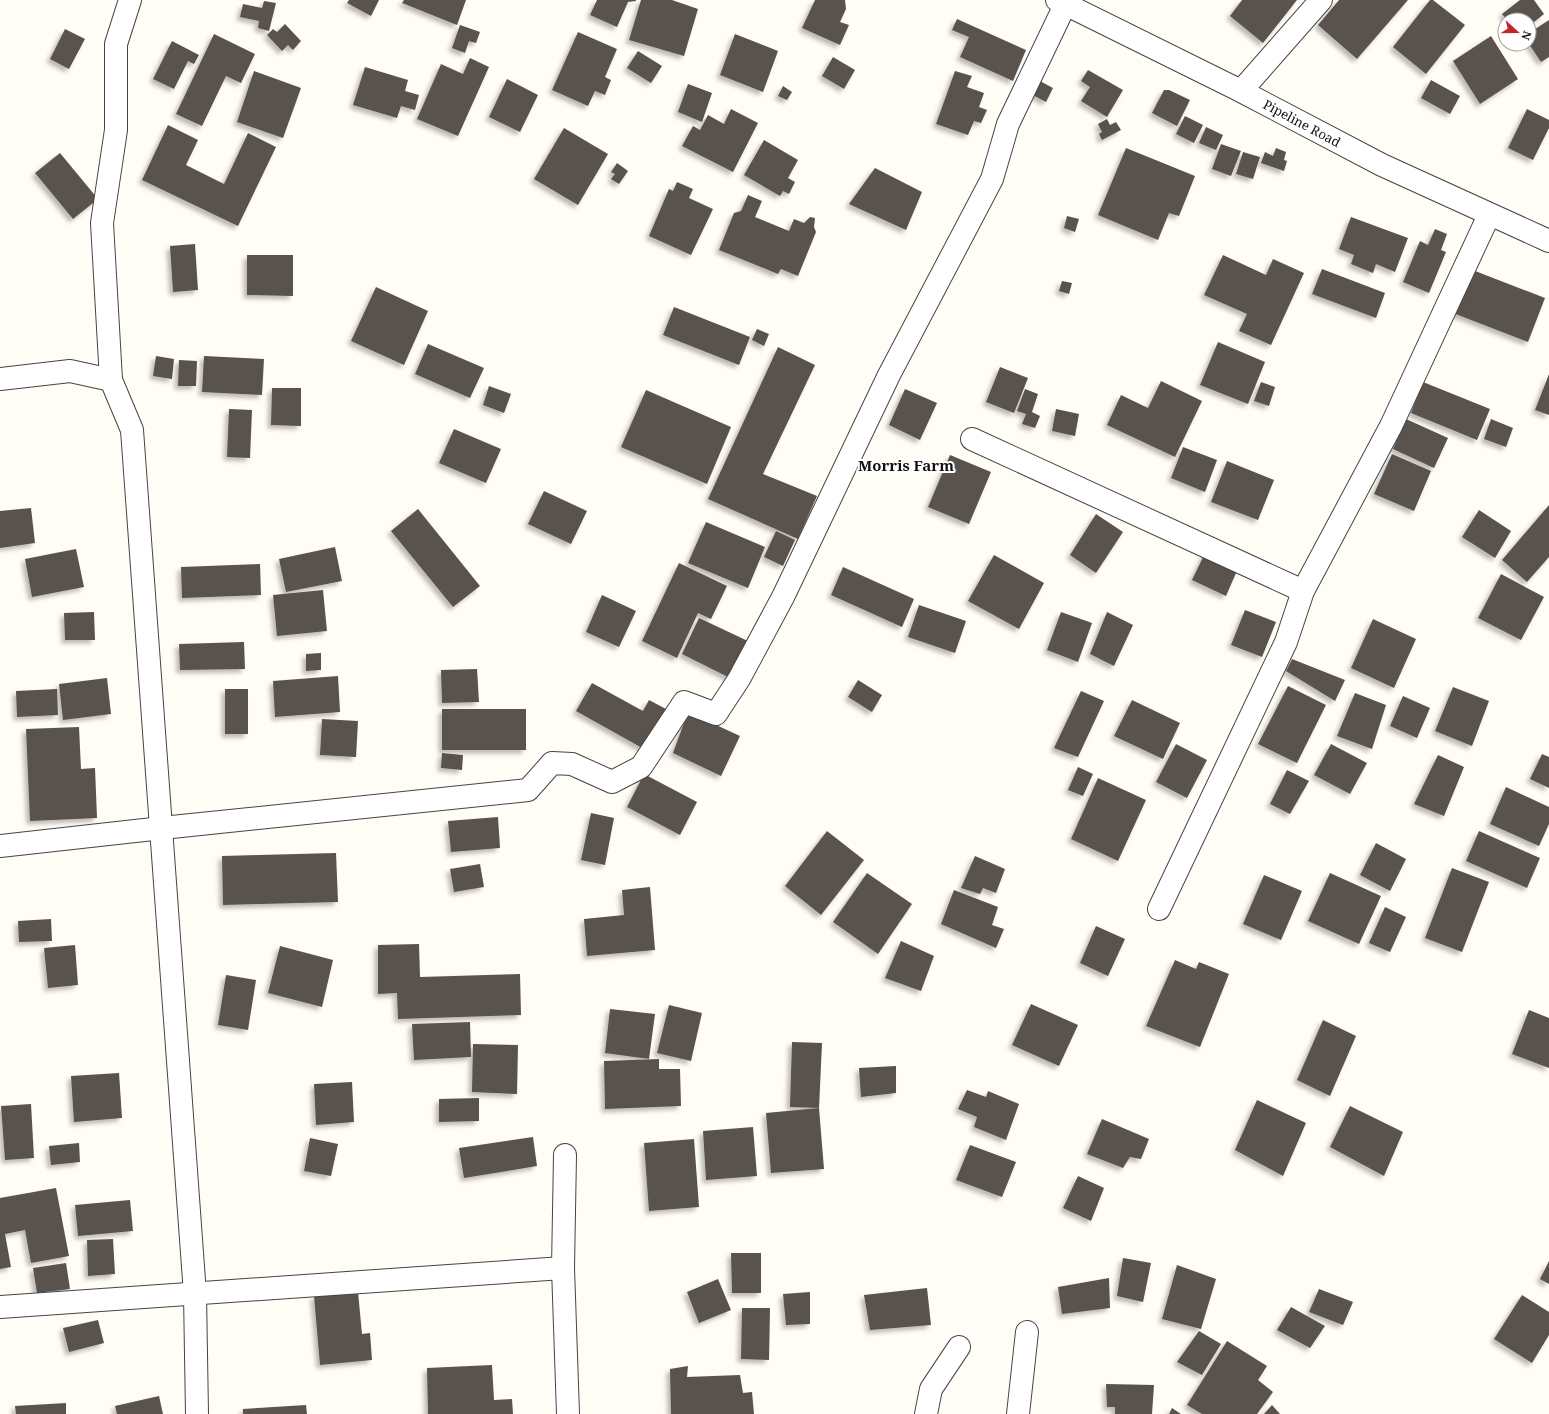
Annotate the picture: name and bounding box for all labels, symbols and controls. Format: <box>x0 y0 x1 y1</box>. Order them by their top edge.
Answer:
north arrow <box>1497 12 1537 52</box>
text: N <box>1518 29 1535 43</box>
street label: Pipeline Road <box>1260 95 1344 151</box>
district label: Morris Farm <box>858 455 954 475</box>

